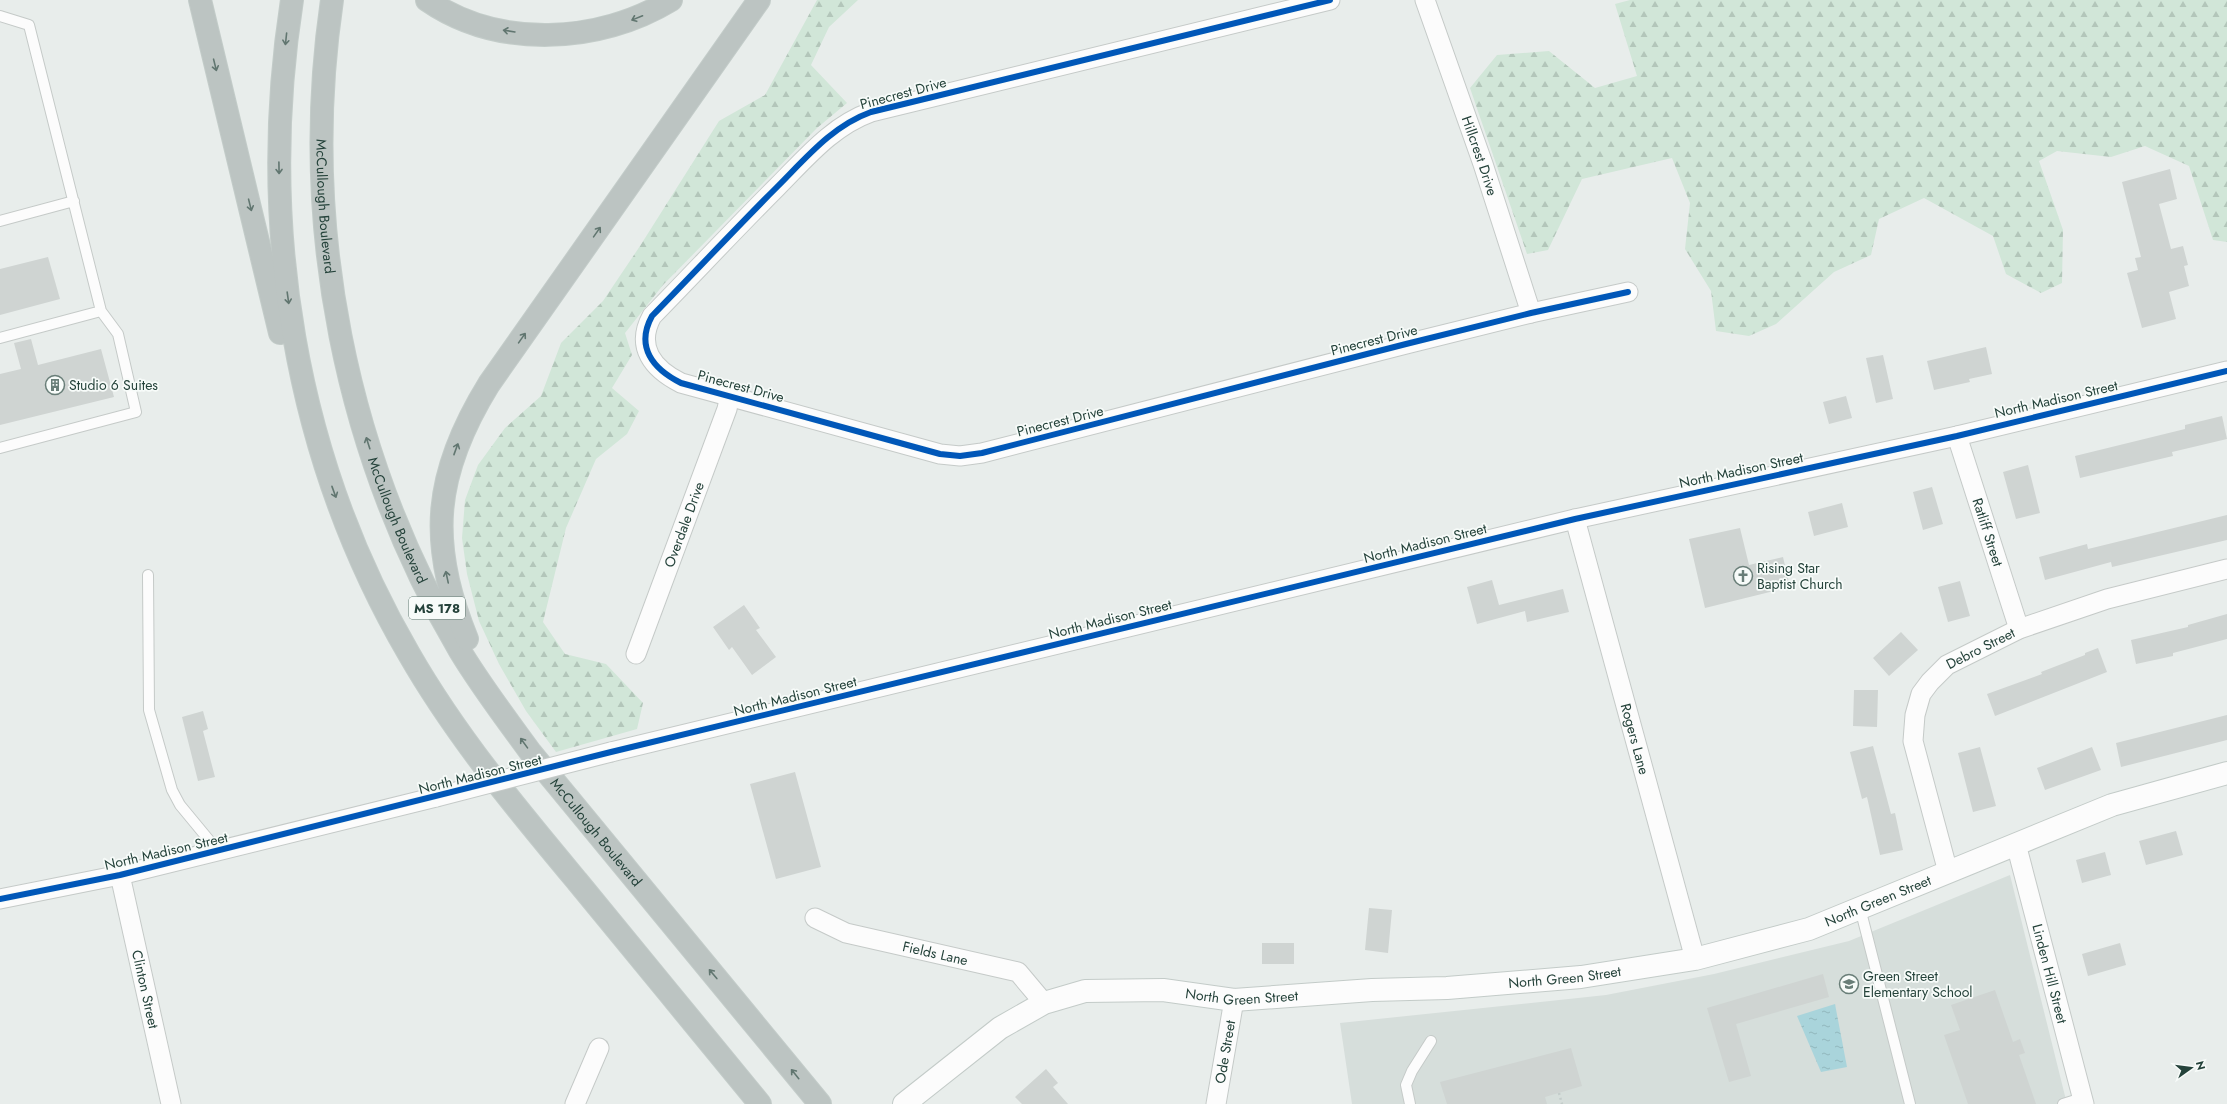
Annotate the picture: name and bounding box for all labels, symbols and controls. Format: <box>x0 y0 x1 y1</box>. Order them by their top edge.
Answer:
one-way arrow <box>631 14 643 22</box>
one-way arrow <box>503 27 516 35</box>
one-way arrow <box>283 32 290 45</box>
one-way arrow <box>212 58 220 71</box>
street label: Pinecrest Drive <box>858 72 948 114</box>
street label: Hillcrest Drive <box>1457 113 1503 198</box>
street label: McCullough Boulevard <box>312 139 340 275</box>
one-way arrow <box>275 161 283 174</box>
one-way arrow <box>246 198 254 211</box>
one-way arrow <box>593 226 601 237</box>
one-way arrow <box>284 291 292 304</box>
street label: Pinecrest Drive <box>1329 320 1419 360</box>
one-way arrow <box>518 333 526 344</box>
street label: Pinecrest Drive <box>696 365 786 407</box>
building icon: Studio 6 Suites <box>44 374 66 396</box>
place label: Studio 6 Suites <box>69 375 158 395</box>
street label: North Madison Street <box>1992 375 2120 423</box>
street label: Pinecrest Drive <box>1015 401 1105 441</box>
one-way arrow <box>363 437 371 449</box>
one-way arrow <box>452 443 460 455</box>
street label: North Madison Street <box>1677 447 1805 493</box>
street label: McCullough Boulevard <box>363 454 432 587</box>
street label: Overdale Drive <box>659 479 709 570</box>
one-way arrow <box>331 485 339 497</box>
street label: Ratliff Street <box>1968 496 2008 569</box>
street label: North Madison Street <box>1361 518 1489 568</box>
place label: Rising Star Baptist Church <box>1757 558 1843 594</box>
church icon: Rising Star Baptist Church <box>1732 565 1754 587</box>
one-way arrow <box>442 571 450 584</box>
street label: North Madison Street <box>1046 594 1174 644</box>
road number: MS 178 <box>409 597 465 619</box>
street label: Debro Street <box>1943 622 2019 674</box>
street label: North Madison Street <box>731 671 859 721</box>
street label: Rogers Lane <box>1616 701 1654 777</box>
one-way arrow <box>520 738 528 749</box>
street label: North Madison Street <box>416 749 544 799</box>
street label: McCullough Boulevard <box>546 774 647 891</box>
street label: North Madison Street <box>102 827 230 875</box>
street label: North Green Street <box>1822 870 1935 932</box>
street label: Linden Hill Street <box>2027 922 2073 1026</box>
street label: Fields Lane <box>901 936 970 970</box>
street label: Clinton Street <box>127 948 164 1031</box>
street label: North Green Street <box>1508 961 1623 993</box>
place label: Green Street Elementary School <box>1863 966 1973 1002</box>
one-way arrow <box>708 968 717 979</box>
school or university icon: Green Street Elementary School <box>1838 973 1860 995</box>
street label: North Green Street <box>1184 983 1299 1010</box>
street label: Ode Street <box>1210 1018 1240 1085</box>
north arrow <box>2171 1048 2211 1088</box>
text: N <box>2192 1059 2210 1072</box>
one-way arrow <box>791 1068 800 1079</box>

